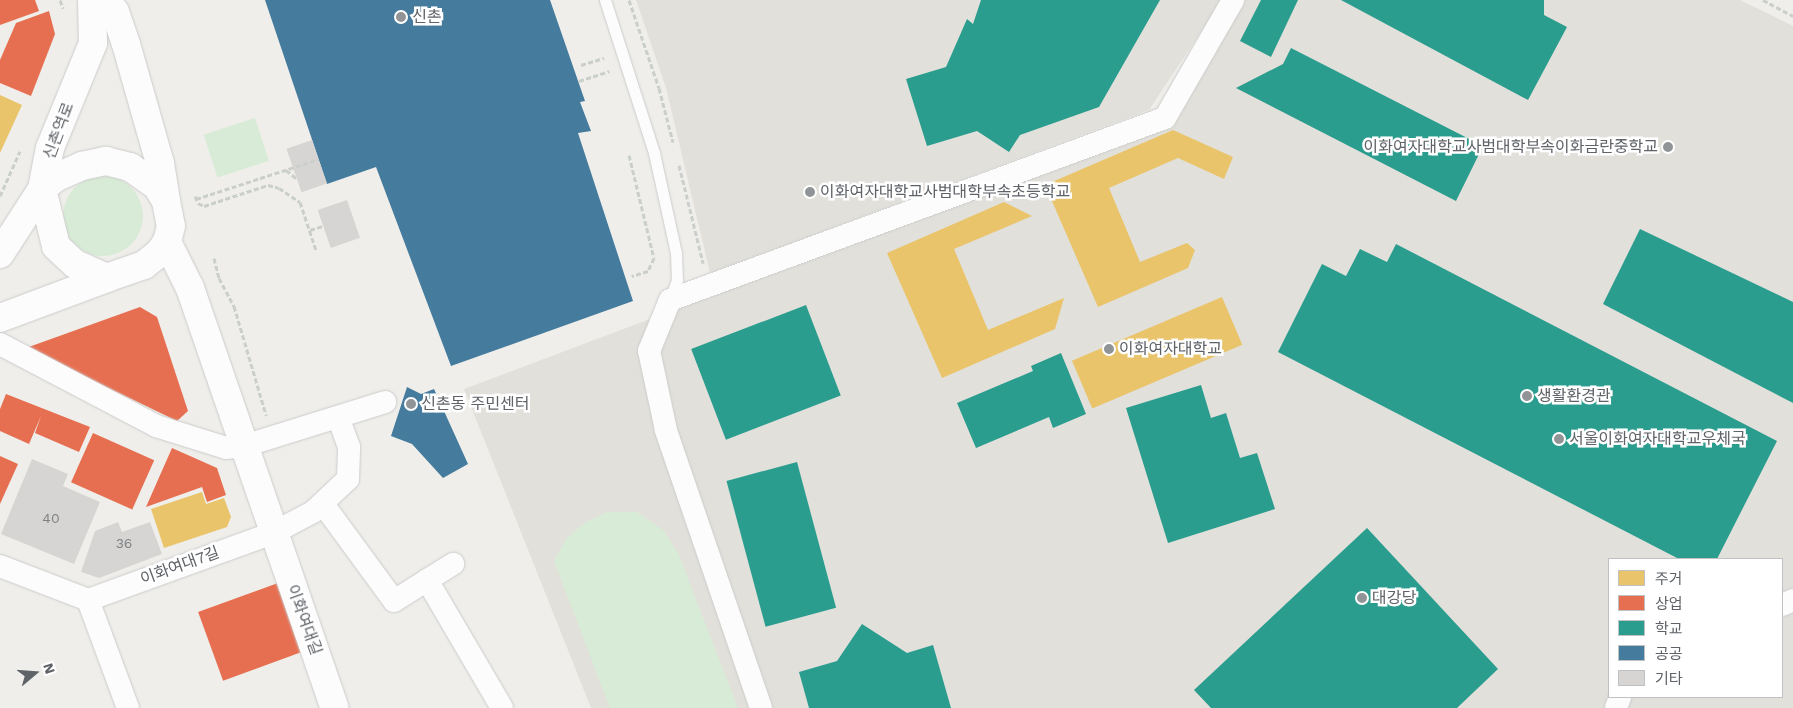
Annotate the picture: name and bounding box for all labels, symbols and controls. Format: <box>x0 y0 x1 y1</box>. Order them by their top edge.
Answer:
place label: 신촌 <box>412 7 441 27</box>
marker: 신촌 <box>394 10 408 24</box>
street label: 신촌역로 <box>40 100 78 162</box>
place label: 이화여자대학교사범대학부속이화금란중학교 <box>1364 137 1658 157</box>
marker: 이화여자대학교사범대학부속이화금란중학교 <box>1662 141 1674 153</box>
place label: 이화여자대학교사범대학부속초등학교 <box>820 182 1070 202</box>
marker: 이화여자대학교사범대학부속초등학교 <box>804 186 816 198</box>
place label: 이화여자대학교 <box>1119 339 1222 359</box>
marker: 이화여자대학교 <box>1103 343 1115 355</box>
place label: 생활환경관 <box>1537 386 1611 406</box>
marker: 생활환경관 <box>1521 390 1533 402</box>
place label: 신촌동 주민센터 <box>421 394 529 414</box>
marker: 신촌동 주민센터 <box>405 398 417 410</box>
place label: 서울이화여자대학교우체국 <box>1569 429 1746 449</box>
marker: 서울이화여자대학교우체국 <box>1553 433 1565 445</box>
house number: 40 <box>42 510 60 526</box>
house number: 36 <box>116 535 132 551</box>
street label: 이화여대7길 <box>138 543 222 589</box>
legend <box>1608 558 1783 698</box>
text: 주거 <box>1655 570 1683 588</box>
street label: 이화여대길 <box>282 582 326 658</box>
place label: 대강당 <box>1372 588 1416 608</box>
marker: 대강당 <box>1356 592 1368 604</box>
text: 상업 <box>1655 595 1683 613</box>
text: 학교 <box>1655 620 1683 638</box>
text: 공공 <box>1655 645 1683 663</box>
north arrow <box>10 648 60 698</box>
text: N <box>40 661 58 676</box>
text: 기타 <box>1655 670 1683 688</box>

